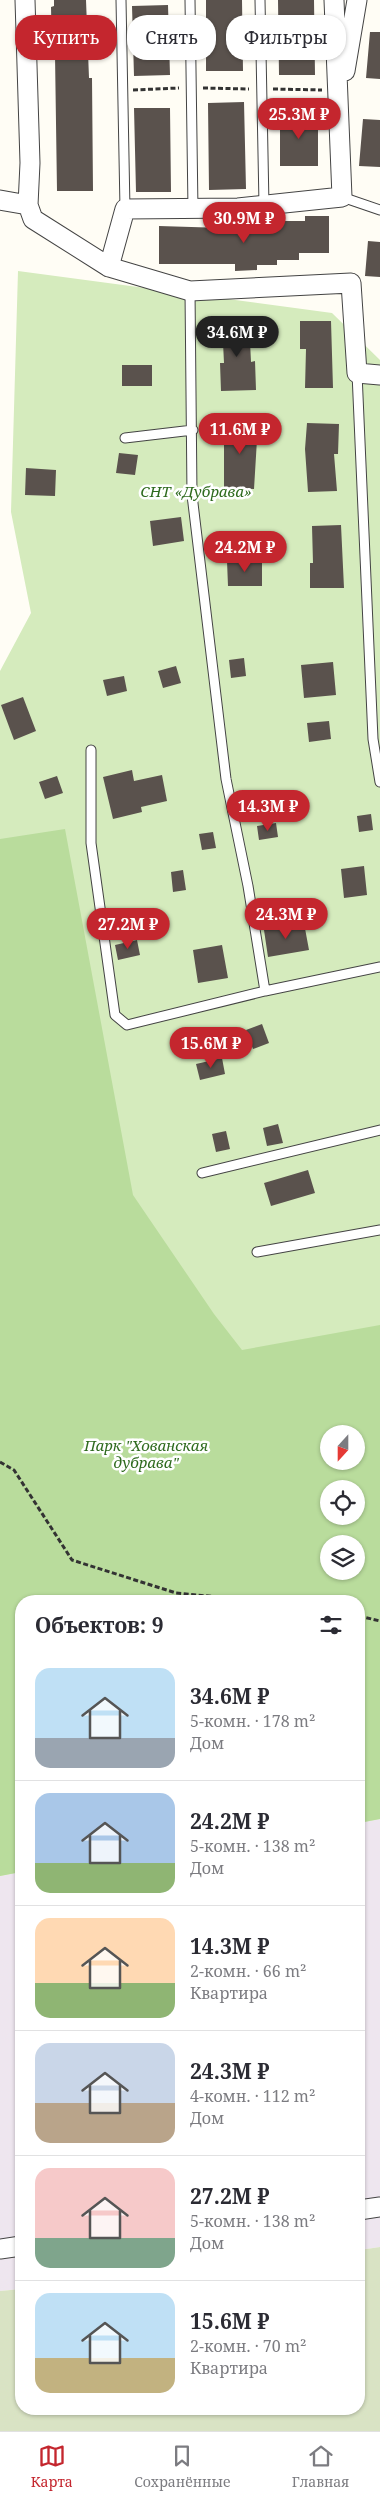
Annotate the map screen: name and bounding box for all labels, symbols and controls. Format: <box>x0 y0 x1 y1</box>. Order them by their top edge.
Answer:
chip: Купить <box>15 15 117 60</box>
chip: Снять <box>127 15 216 60</box>
chip: Фильтры <box>226 15 346 60</box>
pin: 25.3M ₽ <box>253 98 345 140</box>
text: 25.3M ₽ <box>269 103 329 125</box>
pin: 30.9M ₽ <box>198 202 290 244</box>
text: 30.9M ₽ <box>214 207 274 229</box>
pin: 34.6M ₽ <box>191 316 283 358</box>
text: 34.6M ₽ <box>207 321 267 343</box>
pin: 11.6M ₽ <box>194 412 286 455</box>
text: 11.6M ₽ <box>210 418 270 440</box>
park label: СНТ «Дубрава» <box>140 481 252 501</box>
pin: 24.2M ₽ <box>199 530 291 573</box>
text: 24.2M ₽ <box>215 536 275 558</box>
pin: 14.3M ₽ <box>222 790 314 832</box>
text: 14.3M ₽ <box>238 795 298 817</box>
pin: 24.3M ₽ <box>240 898 332 940</box>
text: 24.3M ₽ <box>256 903 316 925</box>
pin: 27.2M ₽ <box>82 908 174 950</box>
text: 27.2M ₽ <box>98 913 158 935</box>
pin: 15.6M ₽ <box>165 1026 257 1069</box>
text: 15.6M ₽ <box>181 1032 241 1054</box>
north arrow <box>320 1425 365 1470</box>
map controls <box>320 1425 365 1580</box>
park label: Парк "Хованская дубрава" <box>83 1435 209 1472</box>
button: locate <box>320 1480 365 1525</box>
button: layers <box>320 1535 365 1580</box>
text: Объектов: 9 <box>35 1611 164 1639</box>
icon: filters <box>317 1611 345 1639</box>
text: 34.6M ₽ <box>190 1682 270 1710</box>
icon: home <box>75 1688 135 1748</box>
text: 5-комн. · 178 m² <box>190 1710 315 1732</box>
text: Дом <box>190 1732 224 1754</box>
text: 24.2M ₽ <box>190 1807 270 1835</box>
icon: home <box>75 1813 135 1873</box>
text: 5-комн. · 138 m² <box>190 1835 315 1857</box>
text: Дом <box>190 1857 224 1879</box>
text: 14.3M ₽ <box>190 1932 270 1960</box>
icon: home <box>75 1938 135 1998</box>
text: 2-комн. · 66 m² <box>190 1960 306 1982</box>
text: Квартира <box>190 1982 268 2004</box>
text: 24.3M ₽ <box>190 2057 270 2085</box>
icon: home <box>75 2063 135 2123</box>
text: 4-комн. · 112 m² <box>190 2085 315 2107</box>
text: Дом <box>190 2107 224 2129</box>
text: 27.2M ₽ <box>190 2182 270 2210</box>
icon: home <box>75 2188 135 2248</box>
text: 5-комн. · 138 m² <box>190 2210 315 2232</box>
text: Дом <box>190 2232 224 2254</box>
text: 15.6M ₽ <box>190 2307 270 2335</box>
icon: home <box>75 2313 135 2373</box>
text: 2-комн. · 70 m² <box>190 2335 306 2357</box>
text: Квартира <box>190 2357 268 2379</box>
tab: Карта <box>31 2442 73 2491</box>
tab: Сохранённые <box>134 2442 230 2491</box>
tab: Главная <box>292 2442 349 2491</box>

